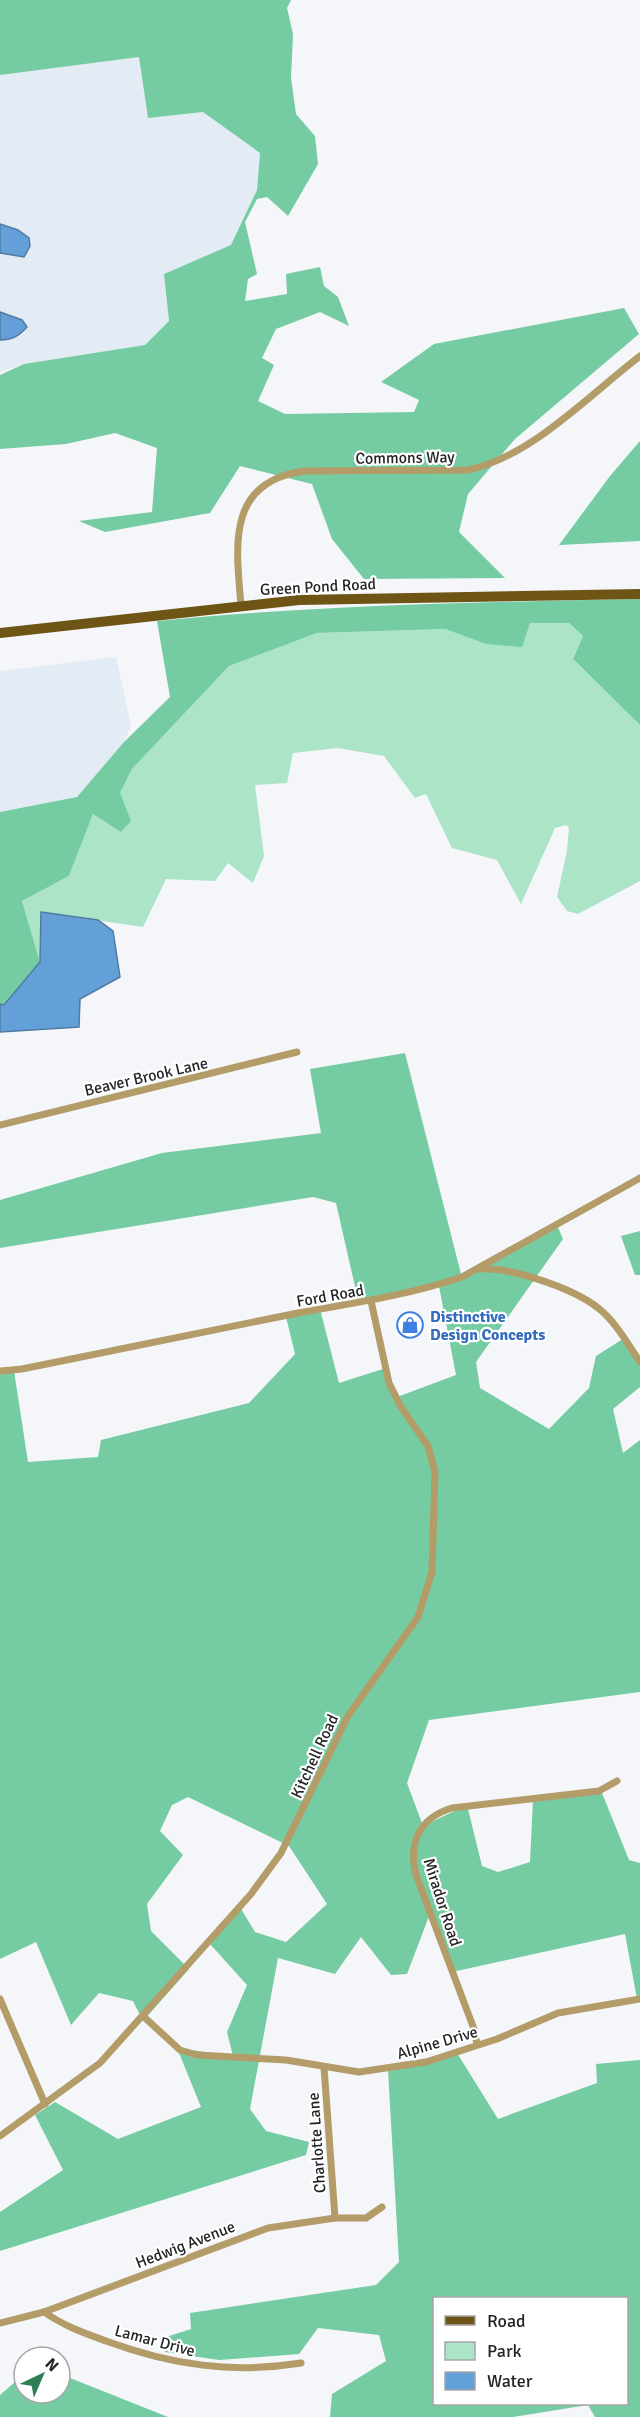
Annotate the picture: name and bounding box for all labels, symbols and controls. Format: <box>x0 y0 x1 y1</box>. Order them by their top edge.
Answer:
street label: Commons Way <box>355 447 455 469</box>
street label: Green Pond Road <box>260 574 377 600</box>
street label: Beaver Brook Lane <box>82 1053 210 1101</box>
street label: Ford Road <box>295 1280 365 1312</box>
place label: Distinctive Design Concepts <box>430 1307 545 1345</box>
shop icon: Distinctive Design Concepts <box>395 1310 425 1340</box>
street label: Kitchell Road <box>287 1711 343 1802</box>
street label: Mirador Road <box>418 1856 466 1949</box>
street label: Alpine Drive <box>395 2022 480 2064</box>
street label: Charlotte Lane <box>304 2092 330 2194</box>
street label: Hedwig Avenue <box>133 2217 238 2273</box>
legend <box>433 2297 628 2405</box>
text: Road <box>487 2310 526 2332</box>
street label: Lamar Drive <box>112 2321 197 2361</box>
text: Park <box>487 2340 522 2362</box>
north arrow <box>12 2345 72 2405</box>
text: N <box>41 2354 63 2376</box>
text: Water <box>487 2370 533 2392</box>

